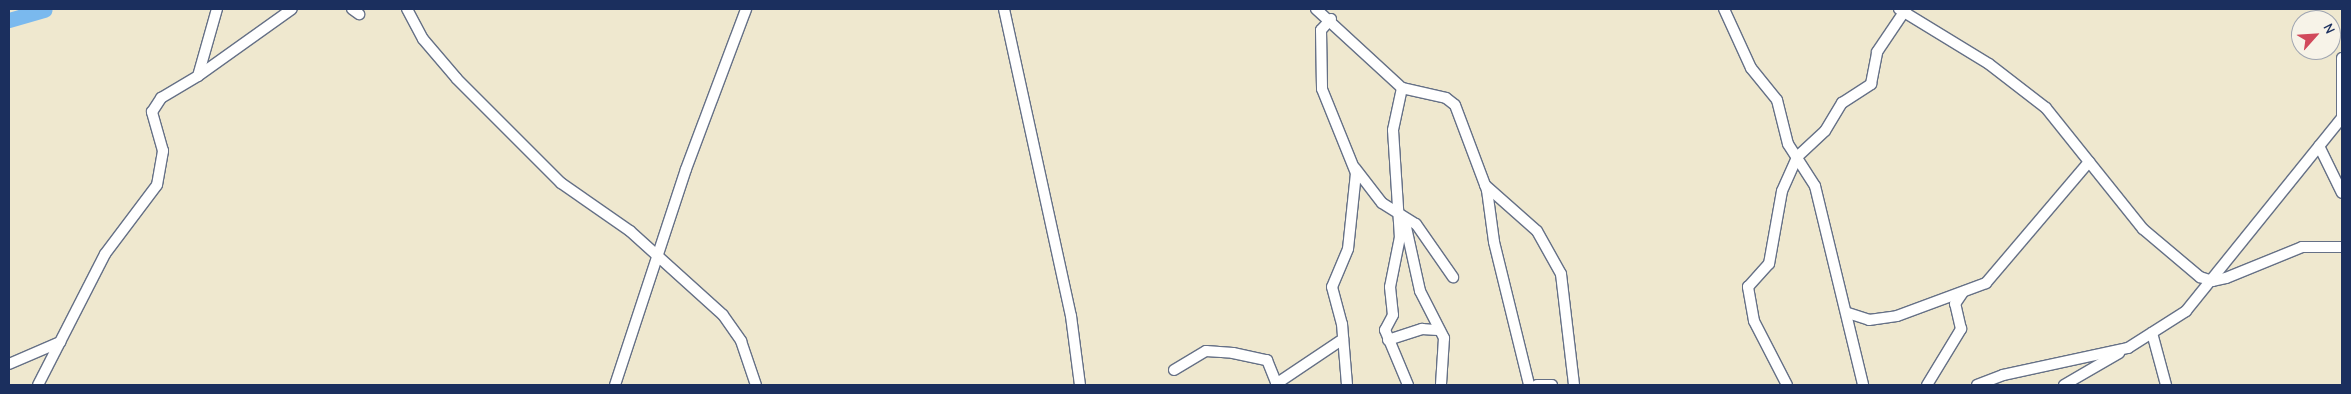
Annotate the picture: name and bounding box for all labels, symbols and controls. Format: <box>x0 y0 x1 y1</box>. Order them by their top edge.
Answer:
north arrow <box>2291 10 2341 60</box>
text: N <box>2319 21 2339 36</box>

